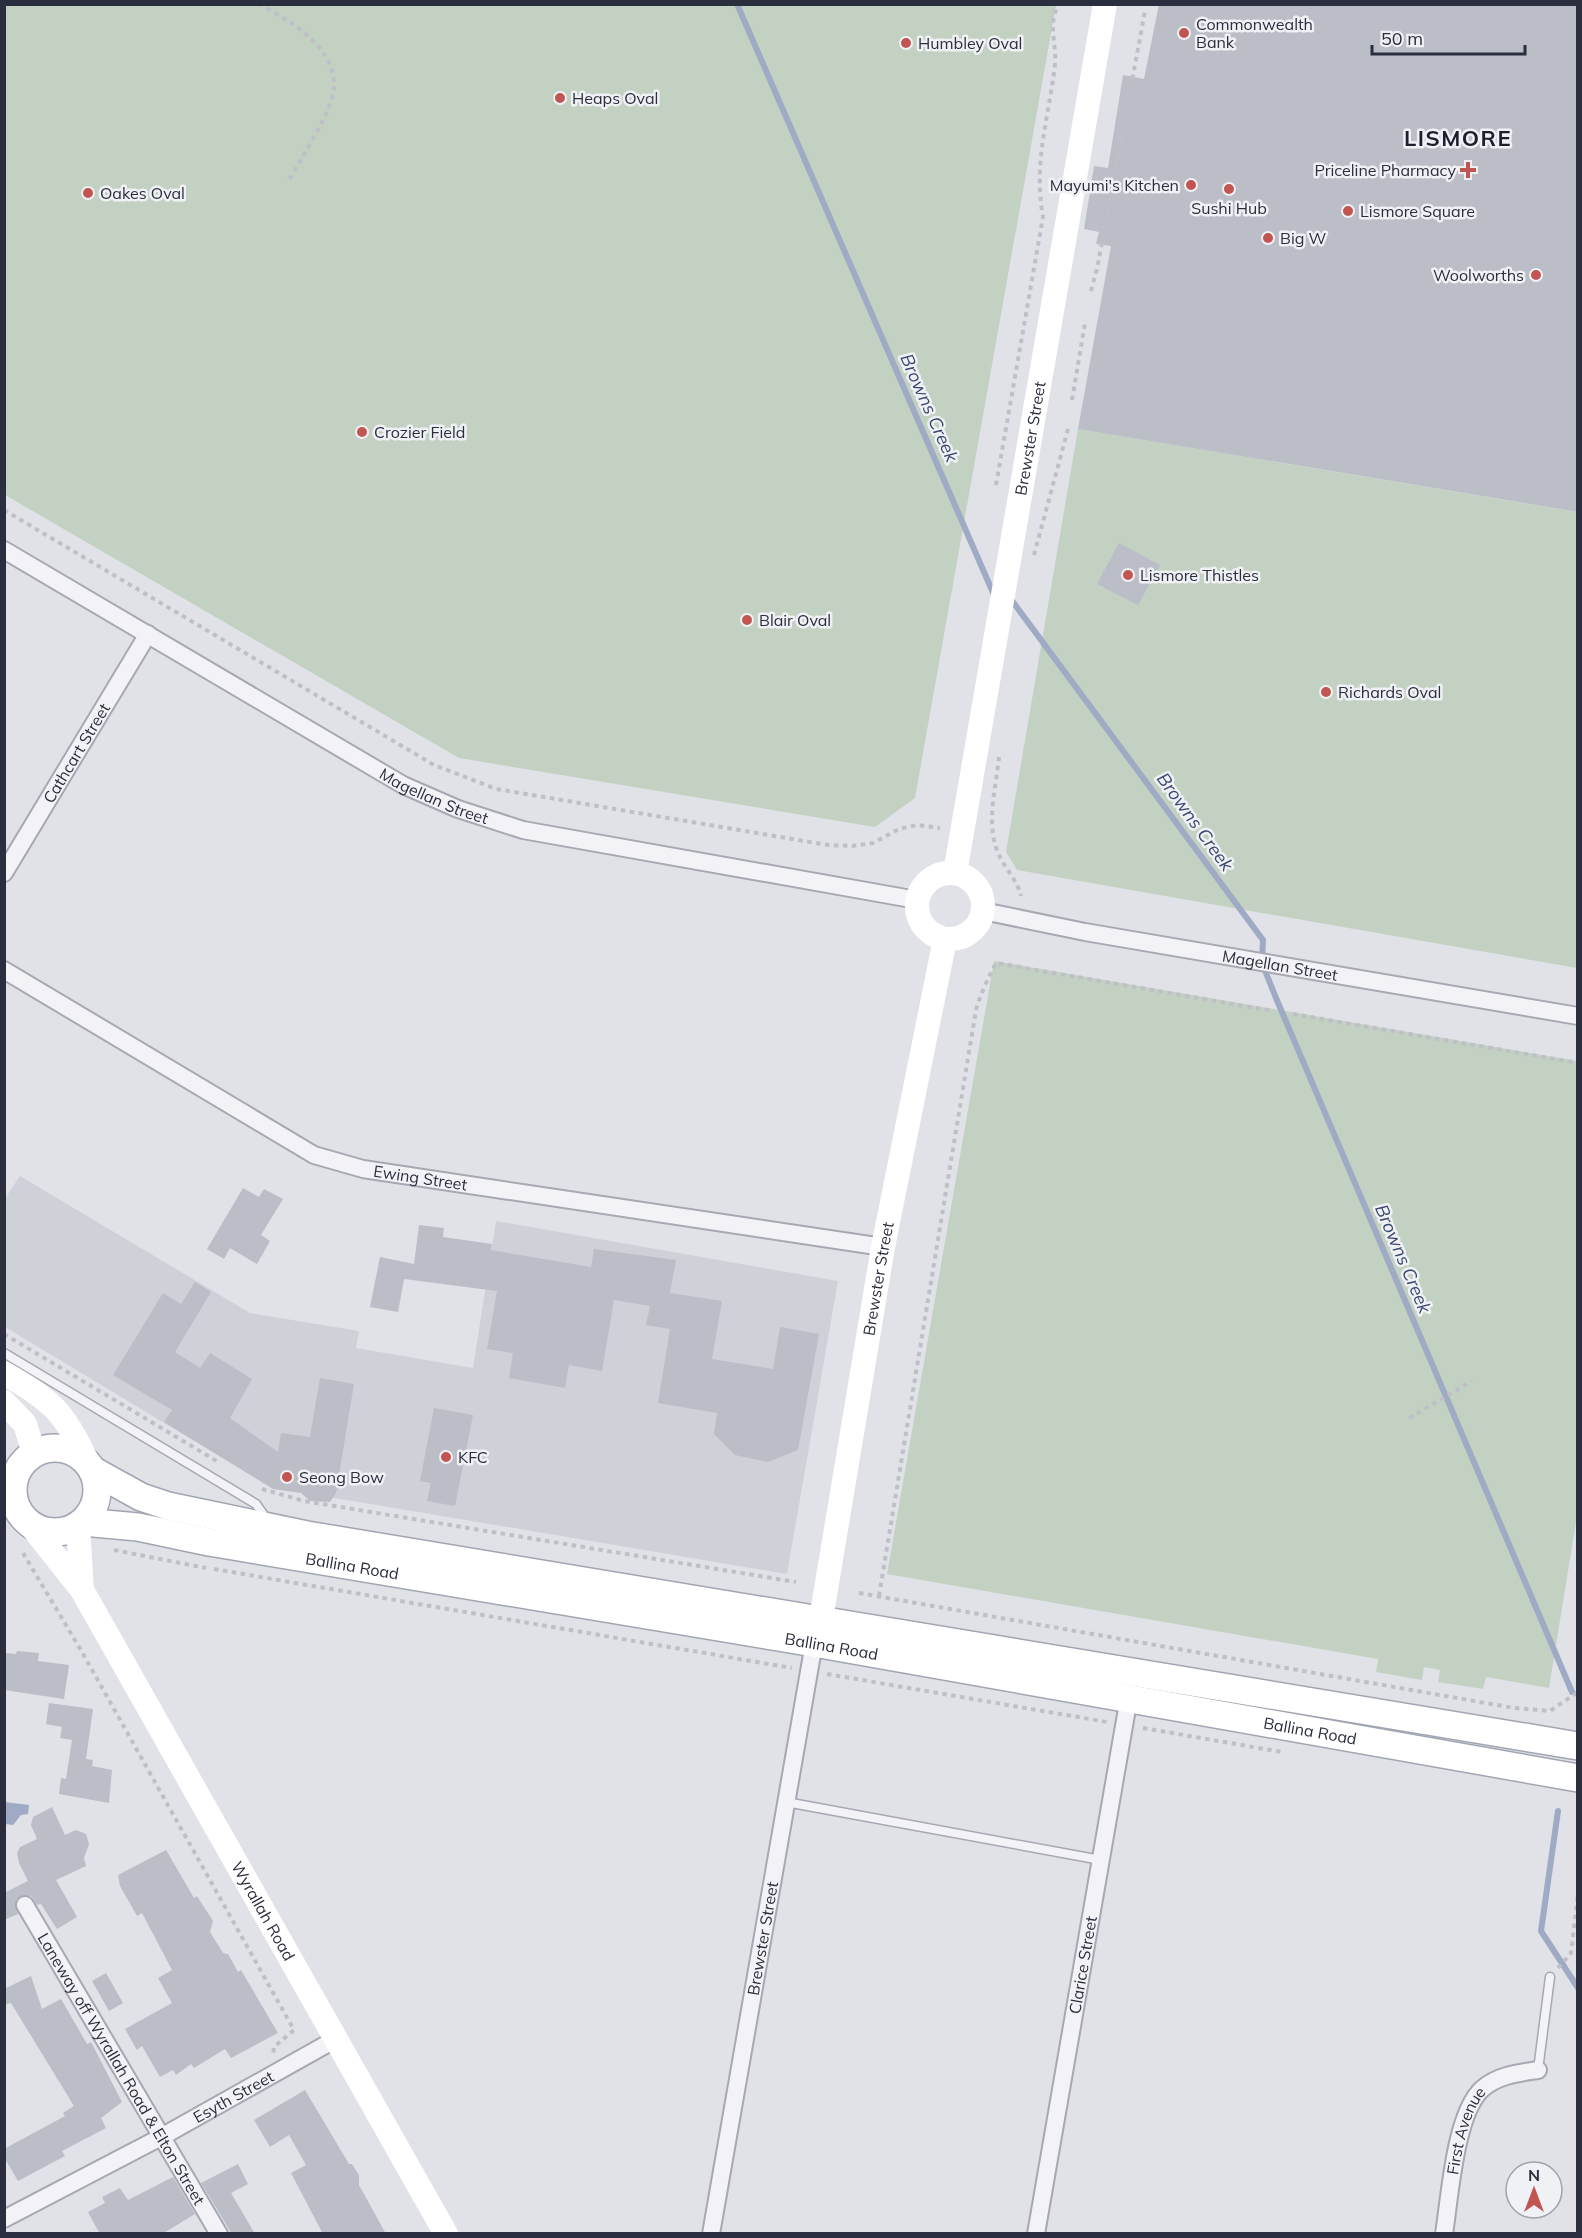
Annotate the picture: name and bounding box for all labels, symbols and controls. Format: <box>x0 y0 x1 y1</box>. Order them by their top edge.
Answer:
place label: Commonwealth Bank <box>1196 14 1313 52</box>
scale bar <box>1372 18 1525 56</box>
marker: Commonwealth Bank <box>1177 26 1191 40</box>
text: 50 m <box>1381 27 1423 50</box>
place label: Humbley Oval <box>918 33 1022 53</box>
marker: Humbley Oval <box>899 36 913 50</box>
place label: Heaps Oval <box>572 88 658 108</box>
marker: Heaps Oval <box>553 91 567 105</box>
district label: LISMORE <box>1404 124 1512 152</box>
place label: Priceline Pharmacy <box>1314 160 1456 180</box>
marker: Priceline Pharmacy <box>1461 163 1475 177</box>
place label: Mayumi's Kitchen <box>1050 175 1179 195</box>
marker: Mayumi's Kitchen <box>1184 178 1198 192</box>
marker: Sushi Hub <box>1222 182 1236 196</box>
place label: Oakes Oval <box>100 183 185 203</box>
marker: Oakes Oval <box>81 186 95 200</box>
place label: Sushi Hub <box>1191 198 1267 218</box>
place label: Lismore Square <box>1360 201 1475 221</box>
marker: Lismore Square <box>1341 204 1355 218</box>
place label: Big W <box>1280 228 1327 248</box>
marker: Big W <box>1261 231 1275 245</box>
place label: Woolworths <box>1433 265 1524 285</box>
marker: Woolworths <box>1529 268 1543 282</box>
water label: Browns Creek <box>895 350 964 466</box>
street label: Brewster Street <box>1010 379 1050 497</box>
place label: Crozier Field <box>374 422 465 442</box>
marker: Crozier Field <box>355 425 369 439</box>
place label: Lismore Thistles <box>1140 565 1259 585</box>
marker: Lismore Thistles <box>1121 568 1135 582</box>
place label: Blair Oval <box>759 610 831 630</box>
marker: Blair Oval <box>740 613 754 627</box>
place label: Richards Oval <box>1338 682 1441 702</box>
marker: Richards Oval <box>1319 685 1333 699</box>
street label: Cathcart Street <box>38 699 114 807</box>
street label: Magellan Street <box>376 763 491 828</box>
water label: Browns Creek <box>1152 768 1239 876</box>
street label: Magellan Street <box>1221 946 1340 985</box>
street label: Ewing Street <box>372 1161 469 1195</box>
water label: Browns Creek <box>1370 1201 1437 1317</box>
street label: Brewster Street <box>858 1220 898 1337</box>
place label: KFC <box>458 1447 488 1467</box>
marker: KFC <box>439 1450 453 1464</box>
place label: Seong Bow <box>299 1467 384 1487</box>
marker: Seong Bow <box>280 1470 294 1484</box>
street label: Ballina Road <box>304 1548 400 1584</box>
street label: Ballina Road <box>783 1628 880 1664</box>
street label: Ballina Road <box>1262 1713 1358 1749</box>
street label: Wyrallah Road <box>227 1858 299 1964</box>
street label: Brewster Street <box>743 1880 782 1997</box>
street label: Clarice Street <box>1064 1914 1101 2015</box>
street label: Laneway off Wyrallah Road & Elton Street <box>34 1929 210 2209</box>
street label: Esyth Street <box>190 2066 277 2127</box>
street label: First Avenue <box>1442 2082 1489 2176</box>
north arrow <box>1504 2160 1564 2220</box>
text: N <box>1528 2165 1540 2185</box>

